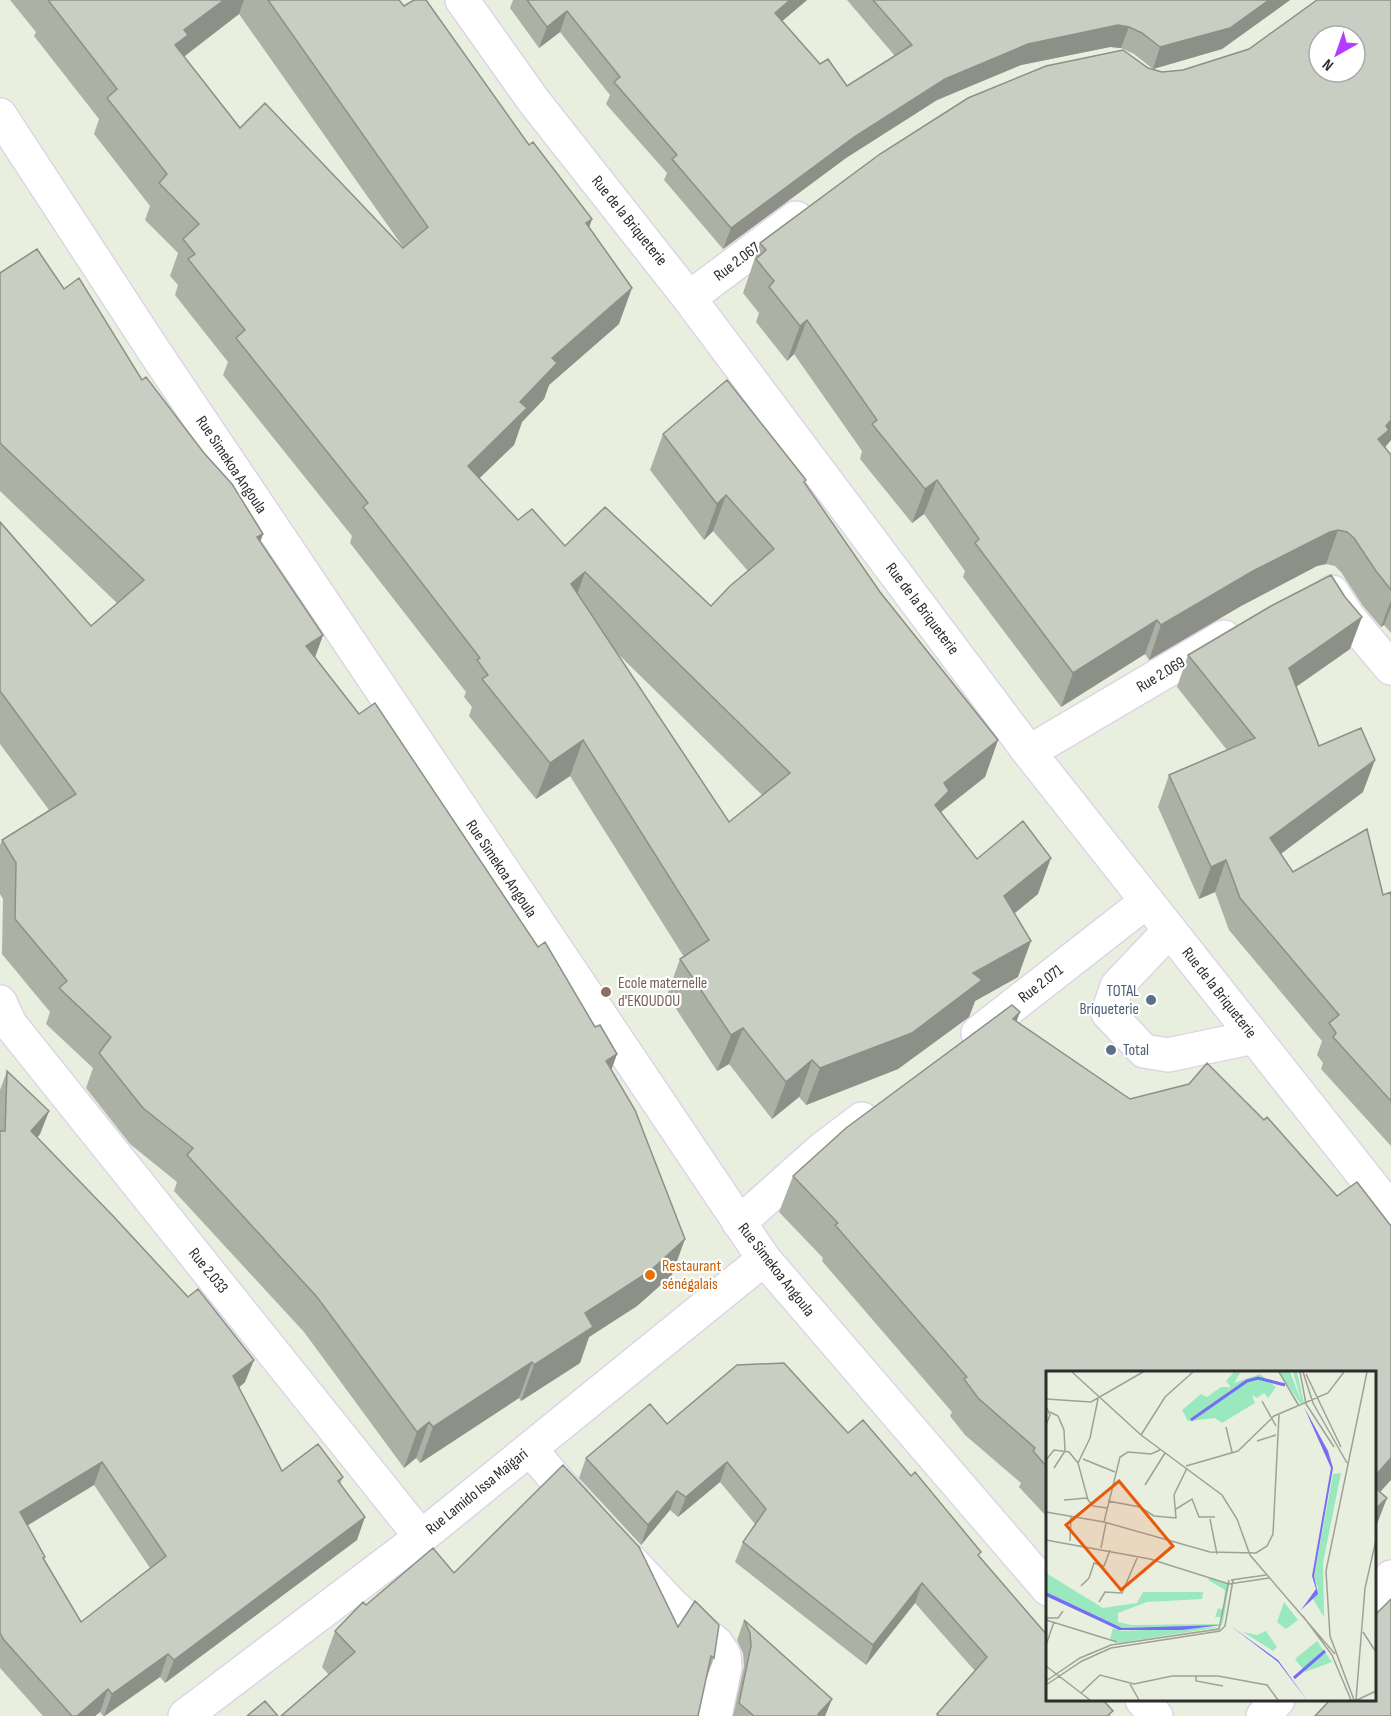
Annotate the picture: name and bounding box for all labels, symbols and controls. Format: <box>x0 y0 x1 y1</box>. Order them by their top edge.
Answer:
north arrow <box>1307 24 1367 84</box>
text: N <box>1319 54 1338 74</box>
street label: Rue de la Briqueterie <box>587 172 671 270</box>
street label: Rue 2.067 <box>710 238 764 285</box>
street label: Rue Simekoa Angoula <box>191 413 271 517</box>
street label: Rue de la Briqueterie <box>881 559 963 659</box>
street label: Rue 2.069 <box>1133 653 1189 697</box>
street label: Rue Simekoa Angoula <box>461 817 541 921</box>
street label: Rue de la Briqueterie <box>1178 944 1260 1042</box>
street label: Rue 2.071 <box>1015 960 1067 1007</box>
place label: Ecole maternelle d'EKOUDOU <box>618 974 707 1011</box>
place label: TOTAL Briqueterie <box>1079 982 1139 1019</box>
marker: Ecole maternelle d'EKOUDOU <box>599 985 613 999</box>
marker: TOTAL Briqueterie <box>1144 993 1158 1007</box>
place label: Total <box>1123 1041 1149 1060</box>
marker: Total <box>1104 1043 1118 1057</box>
street label: Rue Simekoa Angoula <box>734 1219 818 1321</box>
street label: Rue 2.033 <box>184 1245 232 1297</box>
place label: Restaurant sénégalais <box>662 1257 721 1294</box>
marker: Restaurant sénégalais <box>643 1268 657 1282</box>
inset map <box>1046 1371 1376 1701</box>
street label: Rue Lamido Issa Maïgari <box>422 1445 532 1539</box>

